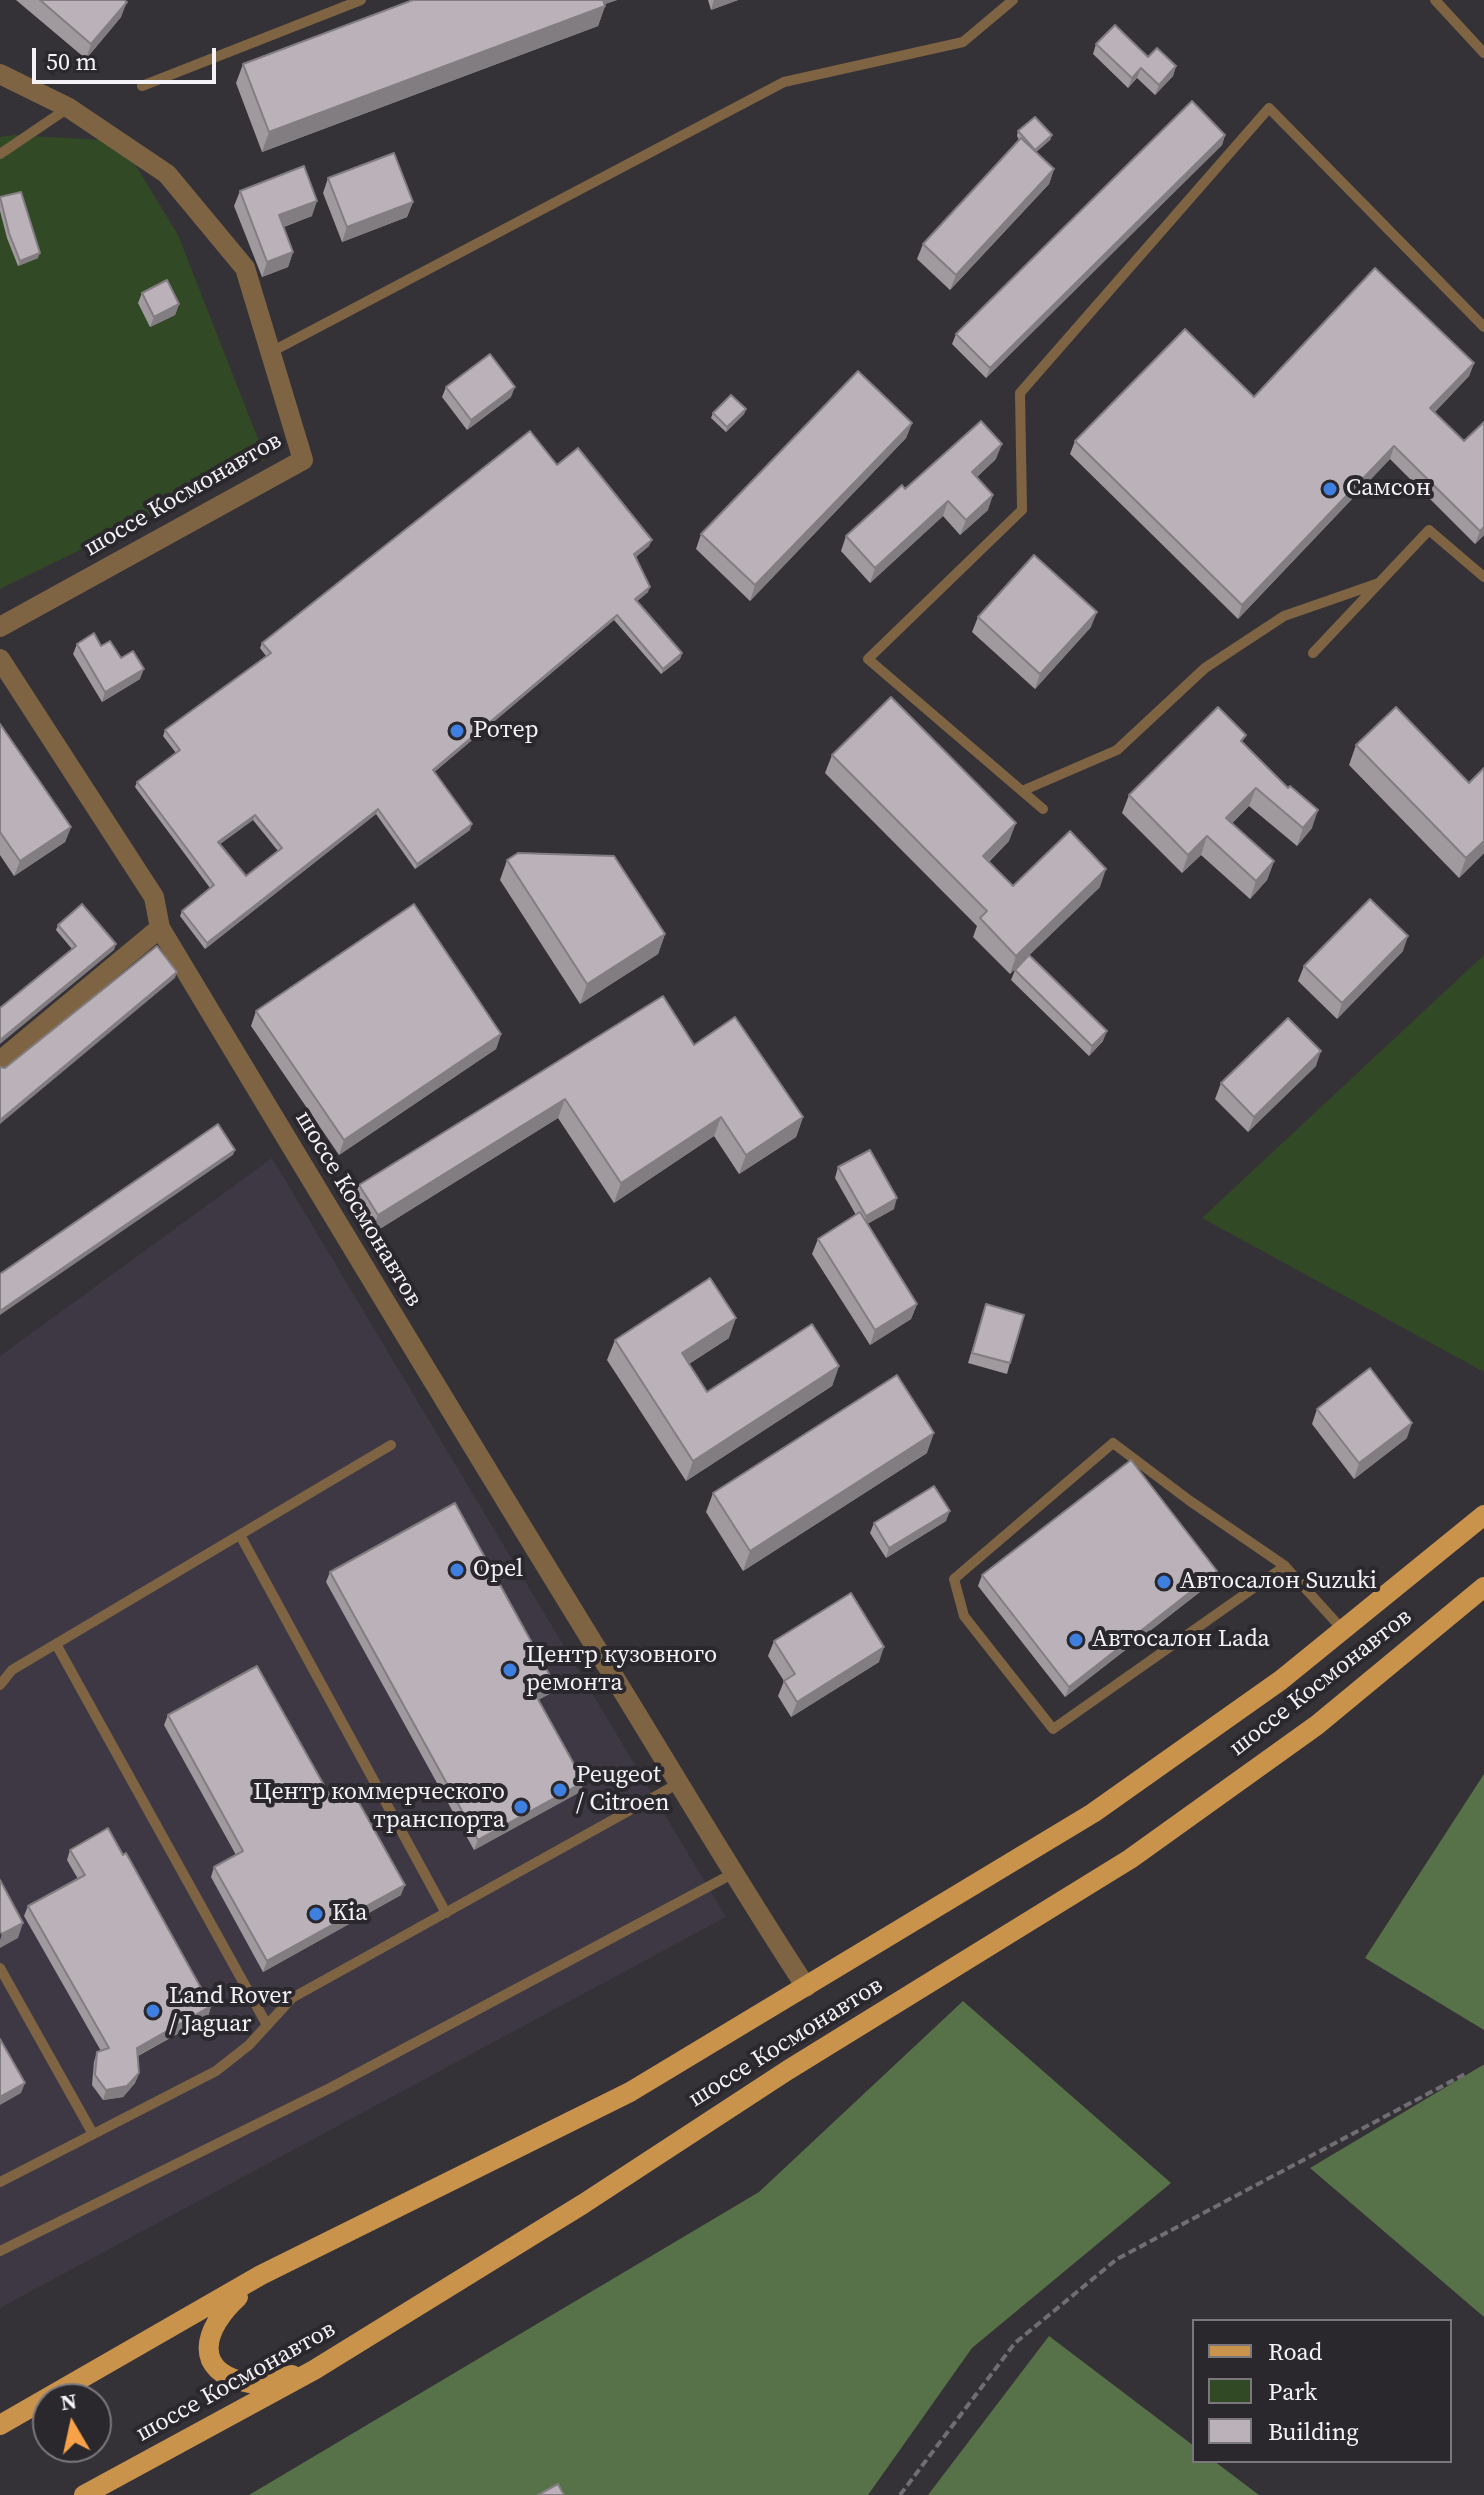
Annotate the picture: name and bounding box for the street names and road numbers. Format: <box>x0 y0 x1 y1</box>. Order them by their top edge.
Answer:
street label: шоссе Космонавтов <box>79 427 287 563</box>
street label: шоссе Космонавтов <box>288 1106 428 1312</box>
street label: шоссе Космонавтов <box>1224 1603 1418 1763</box>
street label: шоссе Космонавтов <box>684 1972 888 2114</box>
street label: шоссе Космонавтов <box>131 2315 341 2449</box>

